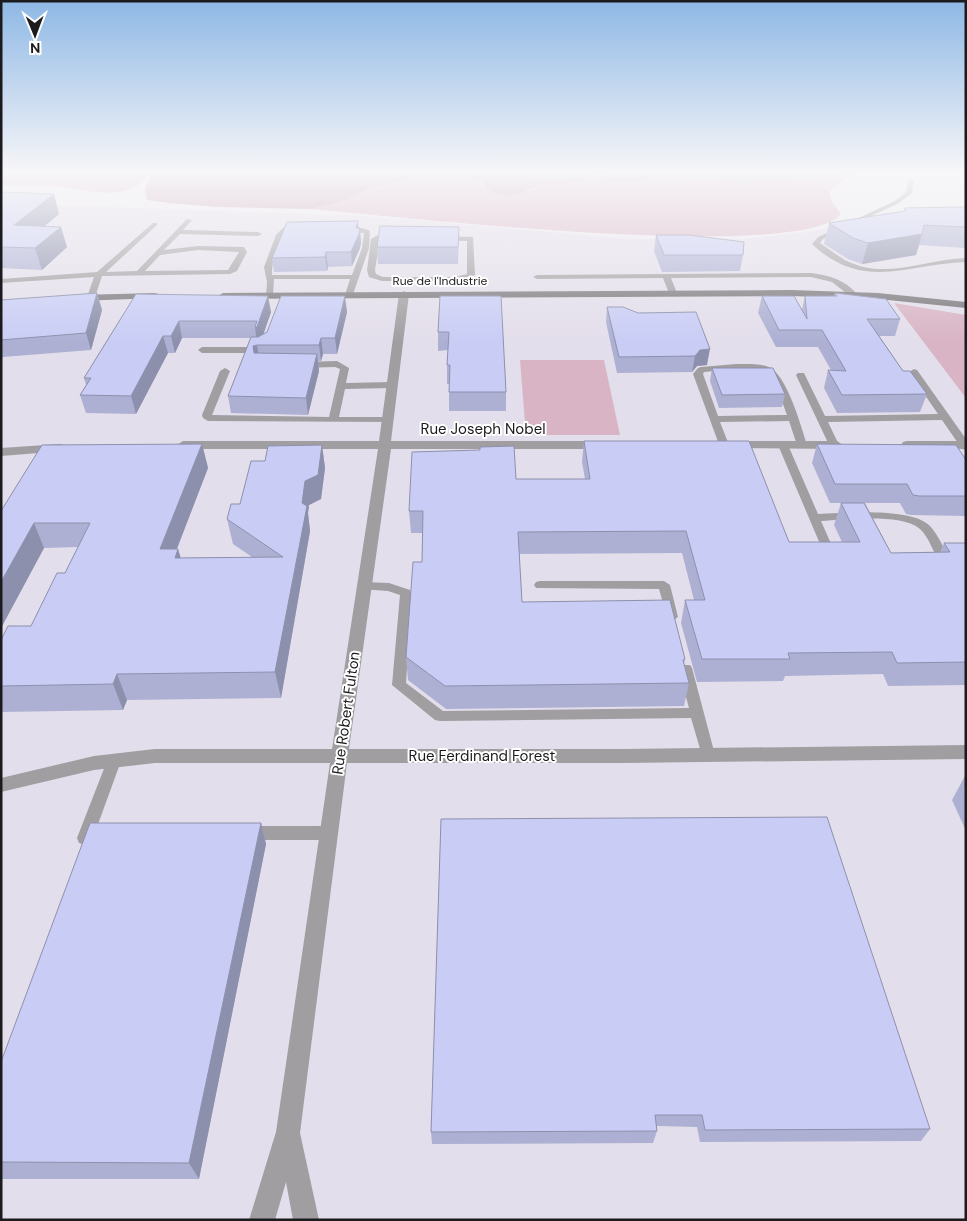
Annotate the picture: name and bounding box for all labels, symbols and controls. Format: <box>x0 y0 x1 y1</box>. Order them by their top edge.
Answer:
north arrow <box>10 10 60 60</box>
text: N <box>30 39 40 57</box>
street label: Rue de l'Industrie <box>393 273 488 289</box>
street label: Rue Joseph Nobel <box>421 419 546 439</box>
street label: Rue Robert Fulton <box>327 650 365 776</box>
street label: Rue Ferdinand Forest <box>409 746 555 766</box>

